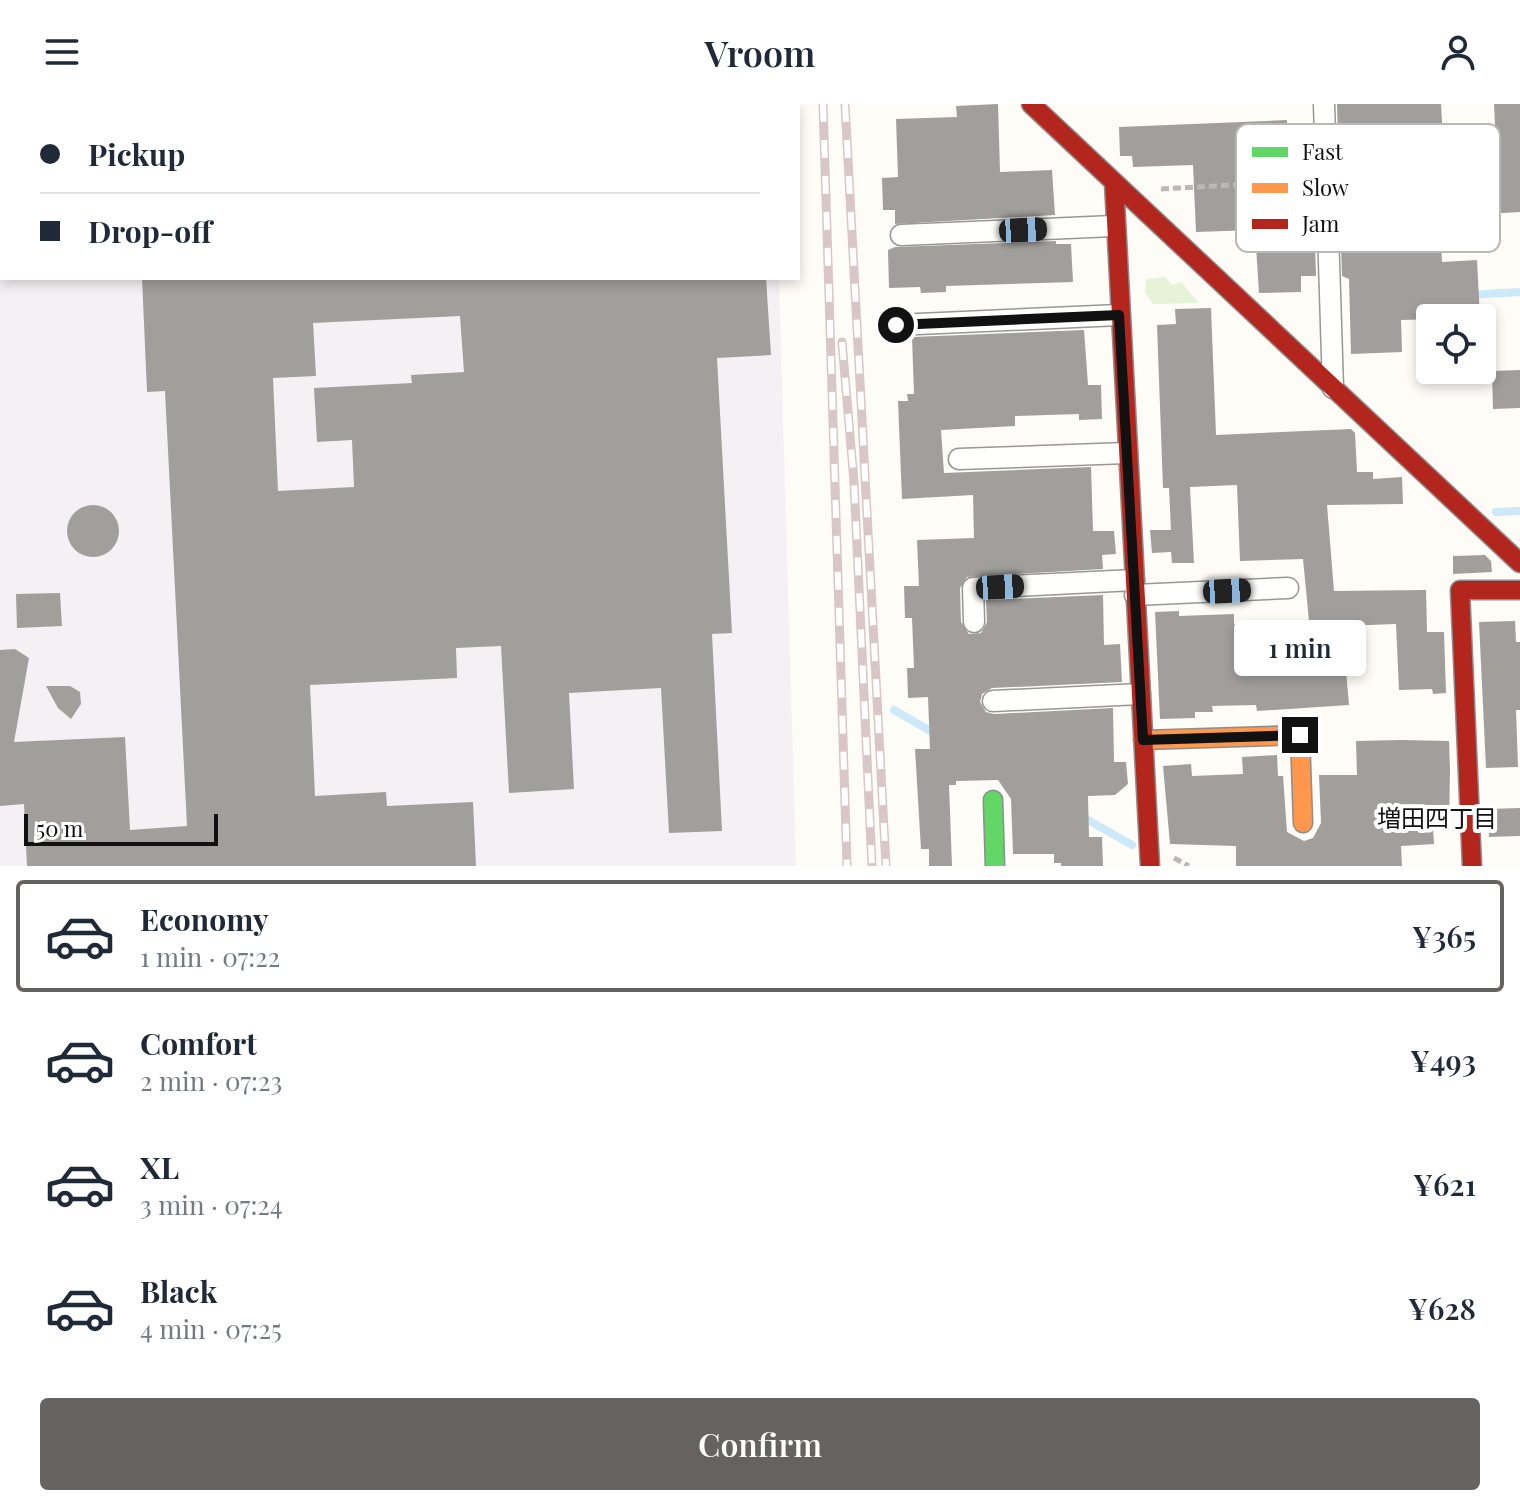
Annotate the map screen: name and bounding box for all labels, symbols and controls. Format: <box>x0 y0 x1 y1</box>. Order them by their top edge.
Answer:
text: Vroom <box>705 28 815 76</box>
icon: menu <box>40 30 84 74</box>
icon: person <box>1436 30 1480 74</box>
legend <box>1236 124 1500 252</box>
text: Pickup <box>88 134 185 174</box>
text: Fast <box>1302 136 1344 166</box>
text: Slow <box>1302 172 1349 202</box>
text: Jam <box>1301 208 1340 238</box>
text: Drop-off <box>88 211 212 251</box>
car <box>998 217 1048 243</box>
map controls <box>1416 304 1496 384</box>
button: locate <box>1416 304 1496 384</box>
route start <box>878 307 914 343</box>
car <box>975 574 1025 600</box>
car <box>1202 578 1252 604</box>
callout: 1 min <box>1234 619 1366 675</box>
text: 1 min <box>1268 630 1332 665</box>
route end <box>1282 717 1318 753</box>
district label: 増田四丁目 <box>1377 801 1497 833</box>
scale bar <box>24 810 218 846</box>
text: 50 m <box>36 813 83 843</box>
text: Economy <box>140 899 269 939</box>
icon: car <box>44 900 116 972</box>
text: ¥365 <box>1412 916 1476 956</box>
text: 1 min · 07:22 <box>140 939 280 974</box>
text: Comfort <box>140 1023 257 1063</box>
icon: car <box>44 1024 116 1096</box>
text: ¥493 <box>1410 1040 1476 1080</box>
text: 2 min · 07:23 <box>140 1063 282 1098</box>
text: XL <box>140 1147 179 1187</box>
icon: car <box>44 1148 116 1220</box>
text: ¥621 <box>1413 1164 1476 1204</box>
text: 3 min · 07:24 <box>140 1187 283 1222</box>
text: Black <box>140 1271 217 1311</box>
icon: car <box>44 1272 116 1344</box>
text: ¥628 <box>1408 1288 1476 1328</box>
text: 4 min · 07:25 <box>140 1311 282 1346</box>
button: Confirm <box>40 1398 1480 1490</box>

